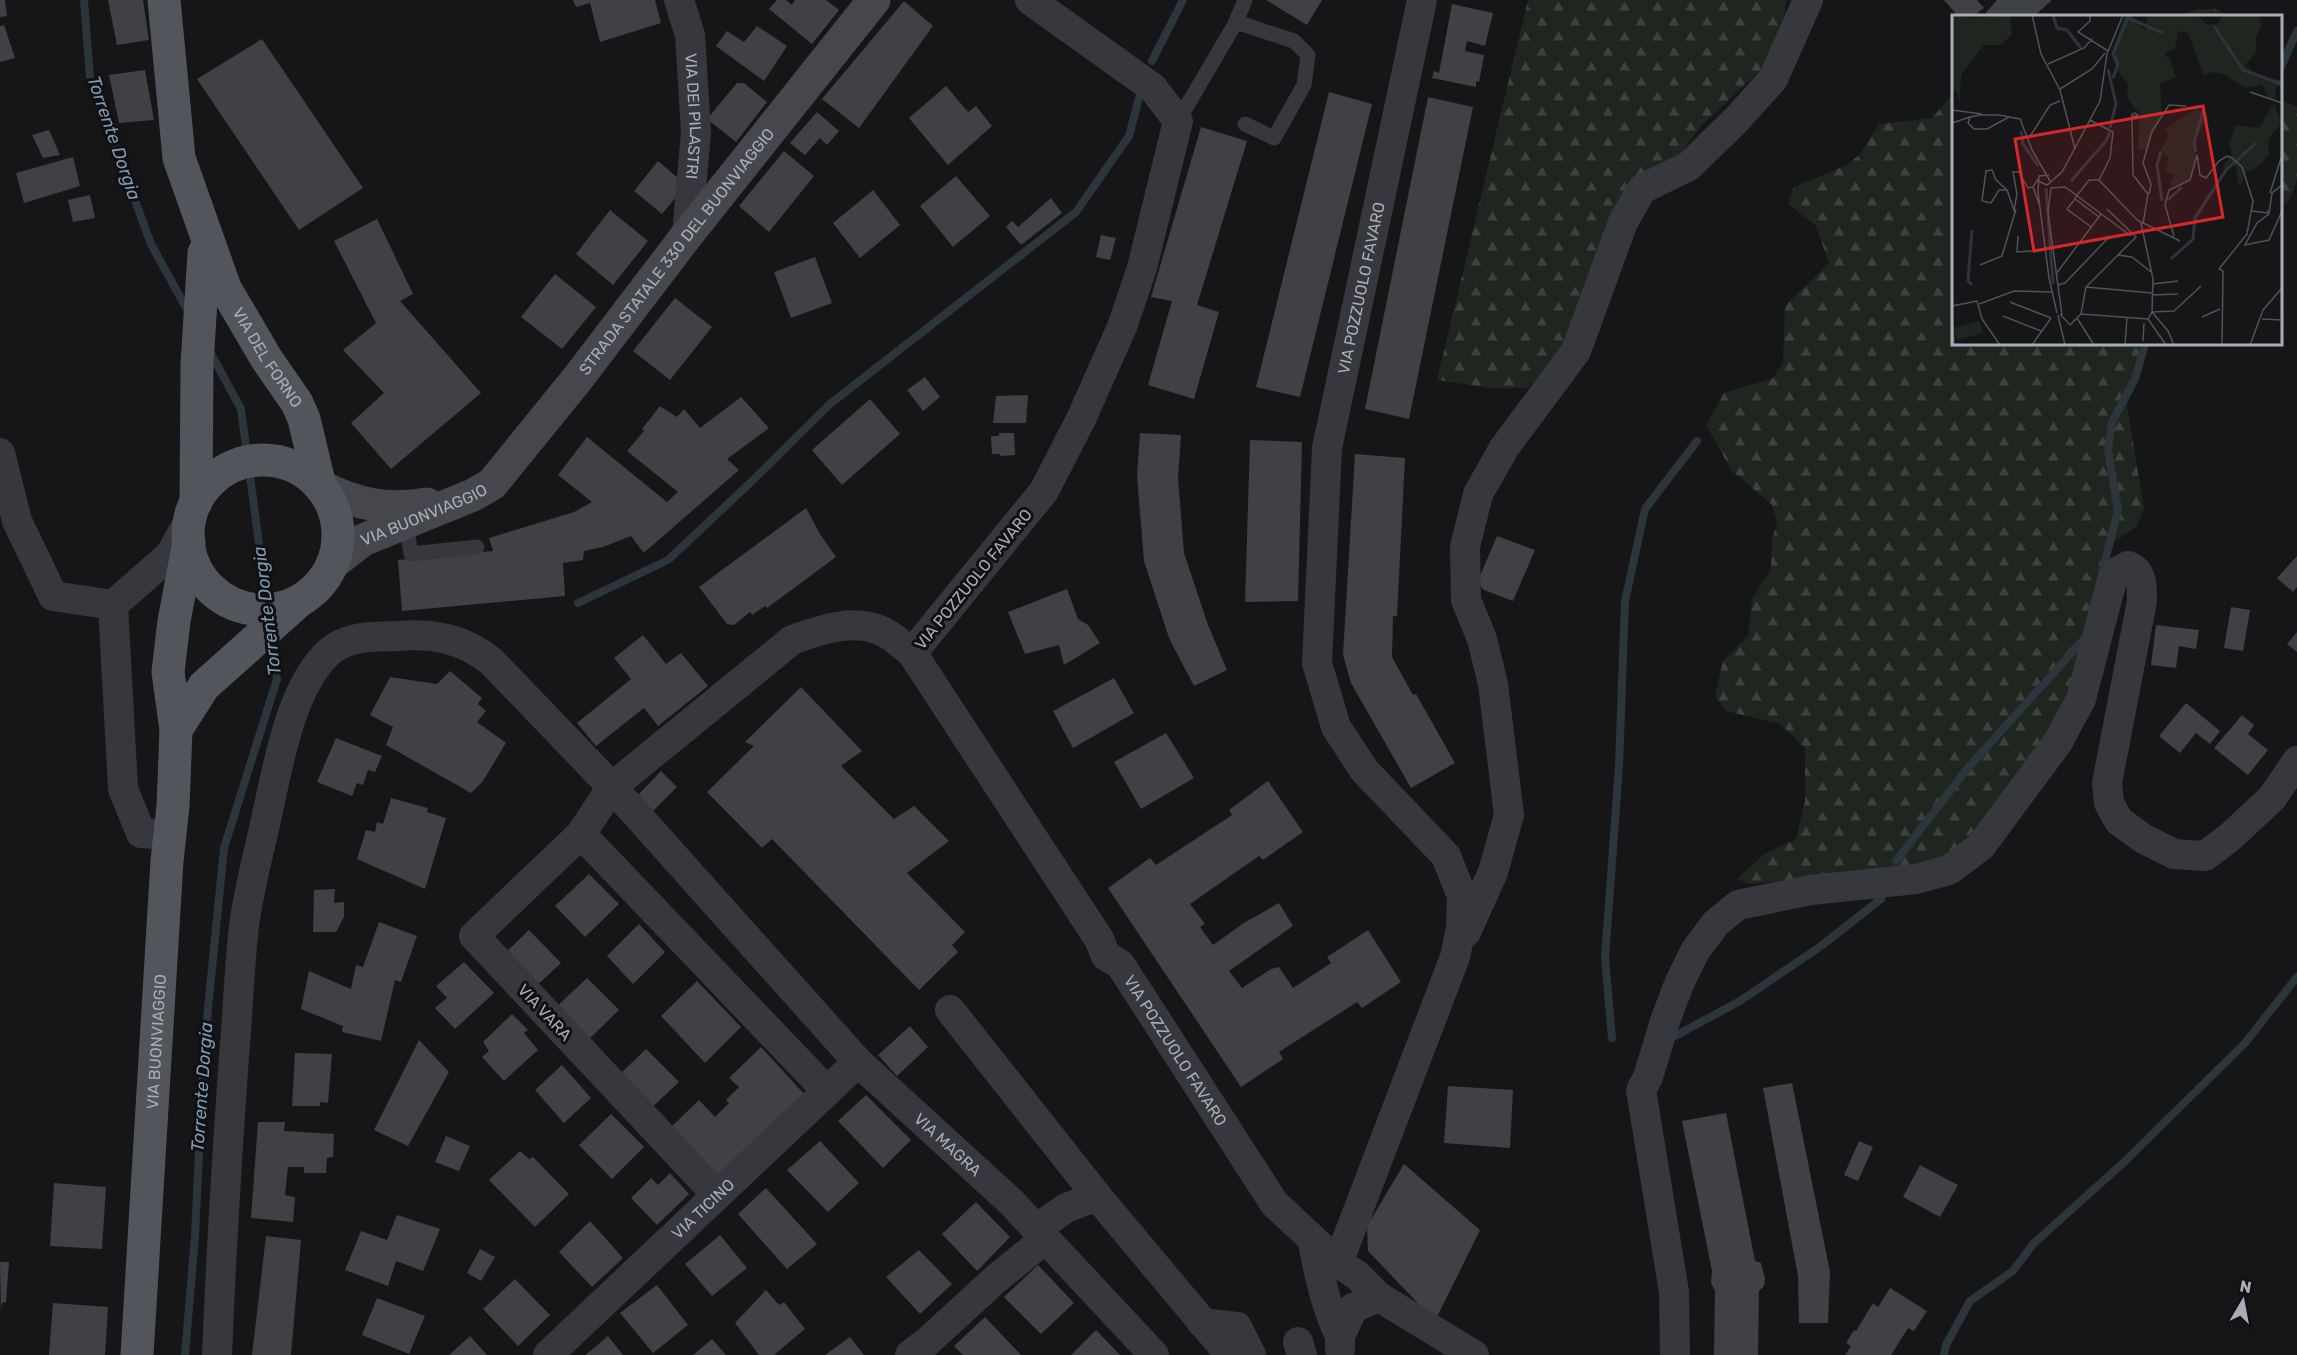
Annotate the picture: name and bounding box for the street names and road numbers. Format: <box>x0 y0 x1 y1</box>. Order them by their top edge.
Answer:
street label: VIA DEI PILASTRI <box>681 53 705 180</box>
street label: STRADA STATALE 330 DEL BUONVIAGGIO <box>575 124 778 379</box>
street label: VIA POZZUOLO FAVARO <box>1334 200 1389 376</box>
street label: VIA DEL FORNO <box>228 304 306 411</box>
street label: VIA BUONVIAGGIO <box>358 480 491 550</box>
street label: VIA POZZUOLO FAVARO <box>911 505 1036 653</box>
street label: VIA POZZUOLO FAVARO <box>1120 972 1231 1130</box>
street label: VIA BUONVIAGGIO <box>143 973 170 1110</box>
street label: VIA VARA <box>514 980 576 1045</box>
street label: VIA MAGRA <box>910 1109 985 1180</box>
street label: VIA TICINO <box>668 1175 738 1243</box>

